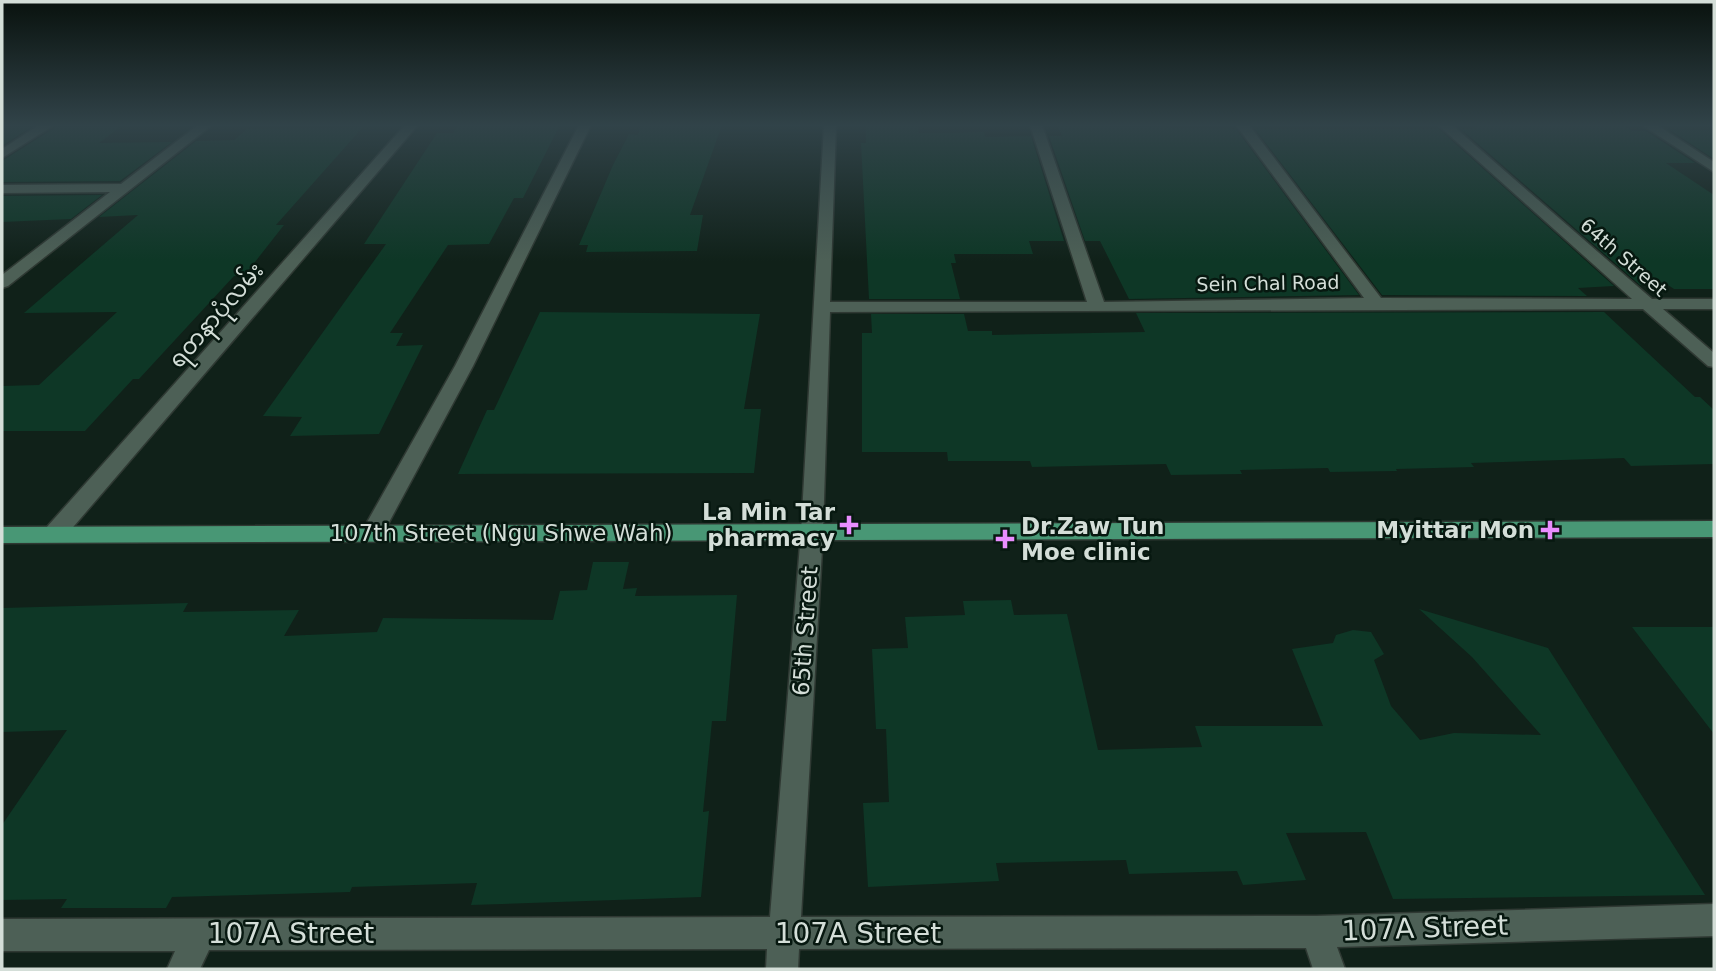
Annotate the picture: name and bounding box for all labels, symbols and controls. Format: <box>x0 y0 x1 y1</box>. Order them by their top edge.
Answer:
street label: 64th Street <box>1576 213 1672 301</box>
street label: ရတနာပုံလမ်း <box>161 255 273 377</box>
street label: Sein Chal Road <box>1196 271 1340 295</box>
place label: La Min Tar pharmacy <box>702 499 836 551</box>
place label: Dr.Zaw Tun Moe clinic <box>1021 513 1164 565</box>
marker: La Min Tar pharmacy <box>841 517 857 533</box>
place label: Myittar Mon <box>1376 517 1534 543</box>
street label: 107th Street (Ngu Shwe Wah) <box>329 520 673 546</box>
marker: Myittar Mon <box>1540 520 1560 540</box>
marker: Dr.Zaw Tun Moe clinic <box>995 529 1015 549</box>
street label: 65th Street <box>787 565 823 697</box>
street label: 107A Street <box>1341 909 1509 947</box>
street label: 107A Street <box>208 917 374 950</box>
street label: 107A Street <box>775 917 941 950</box>

